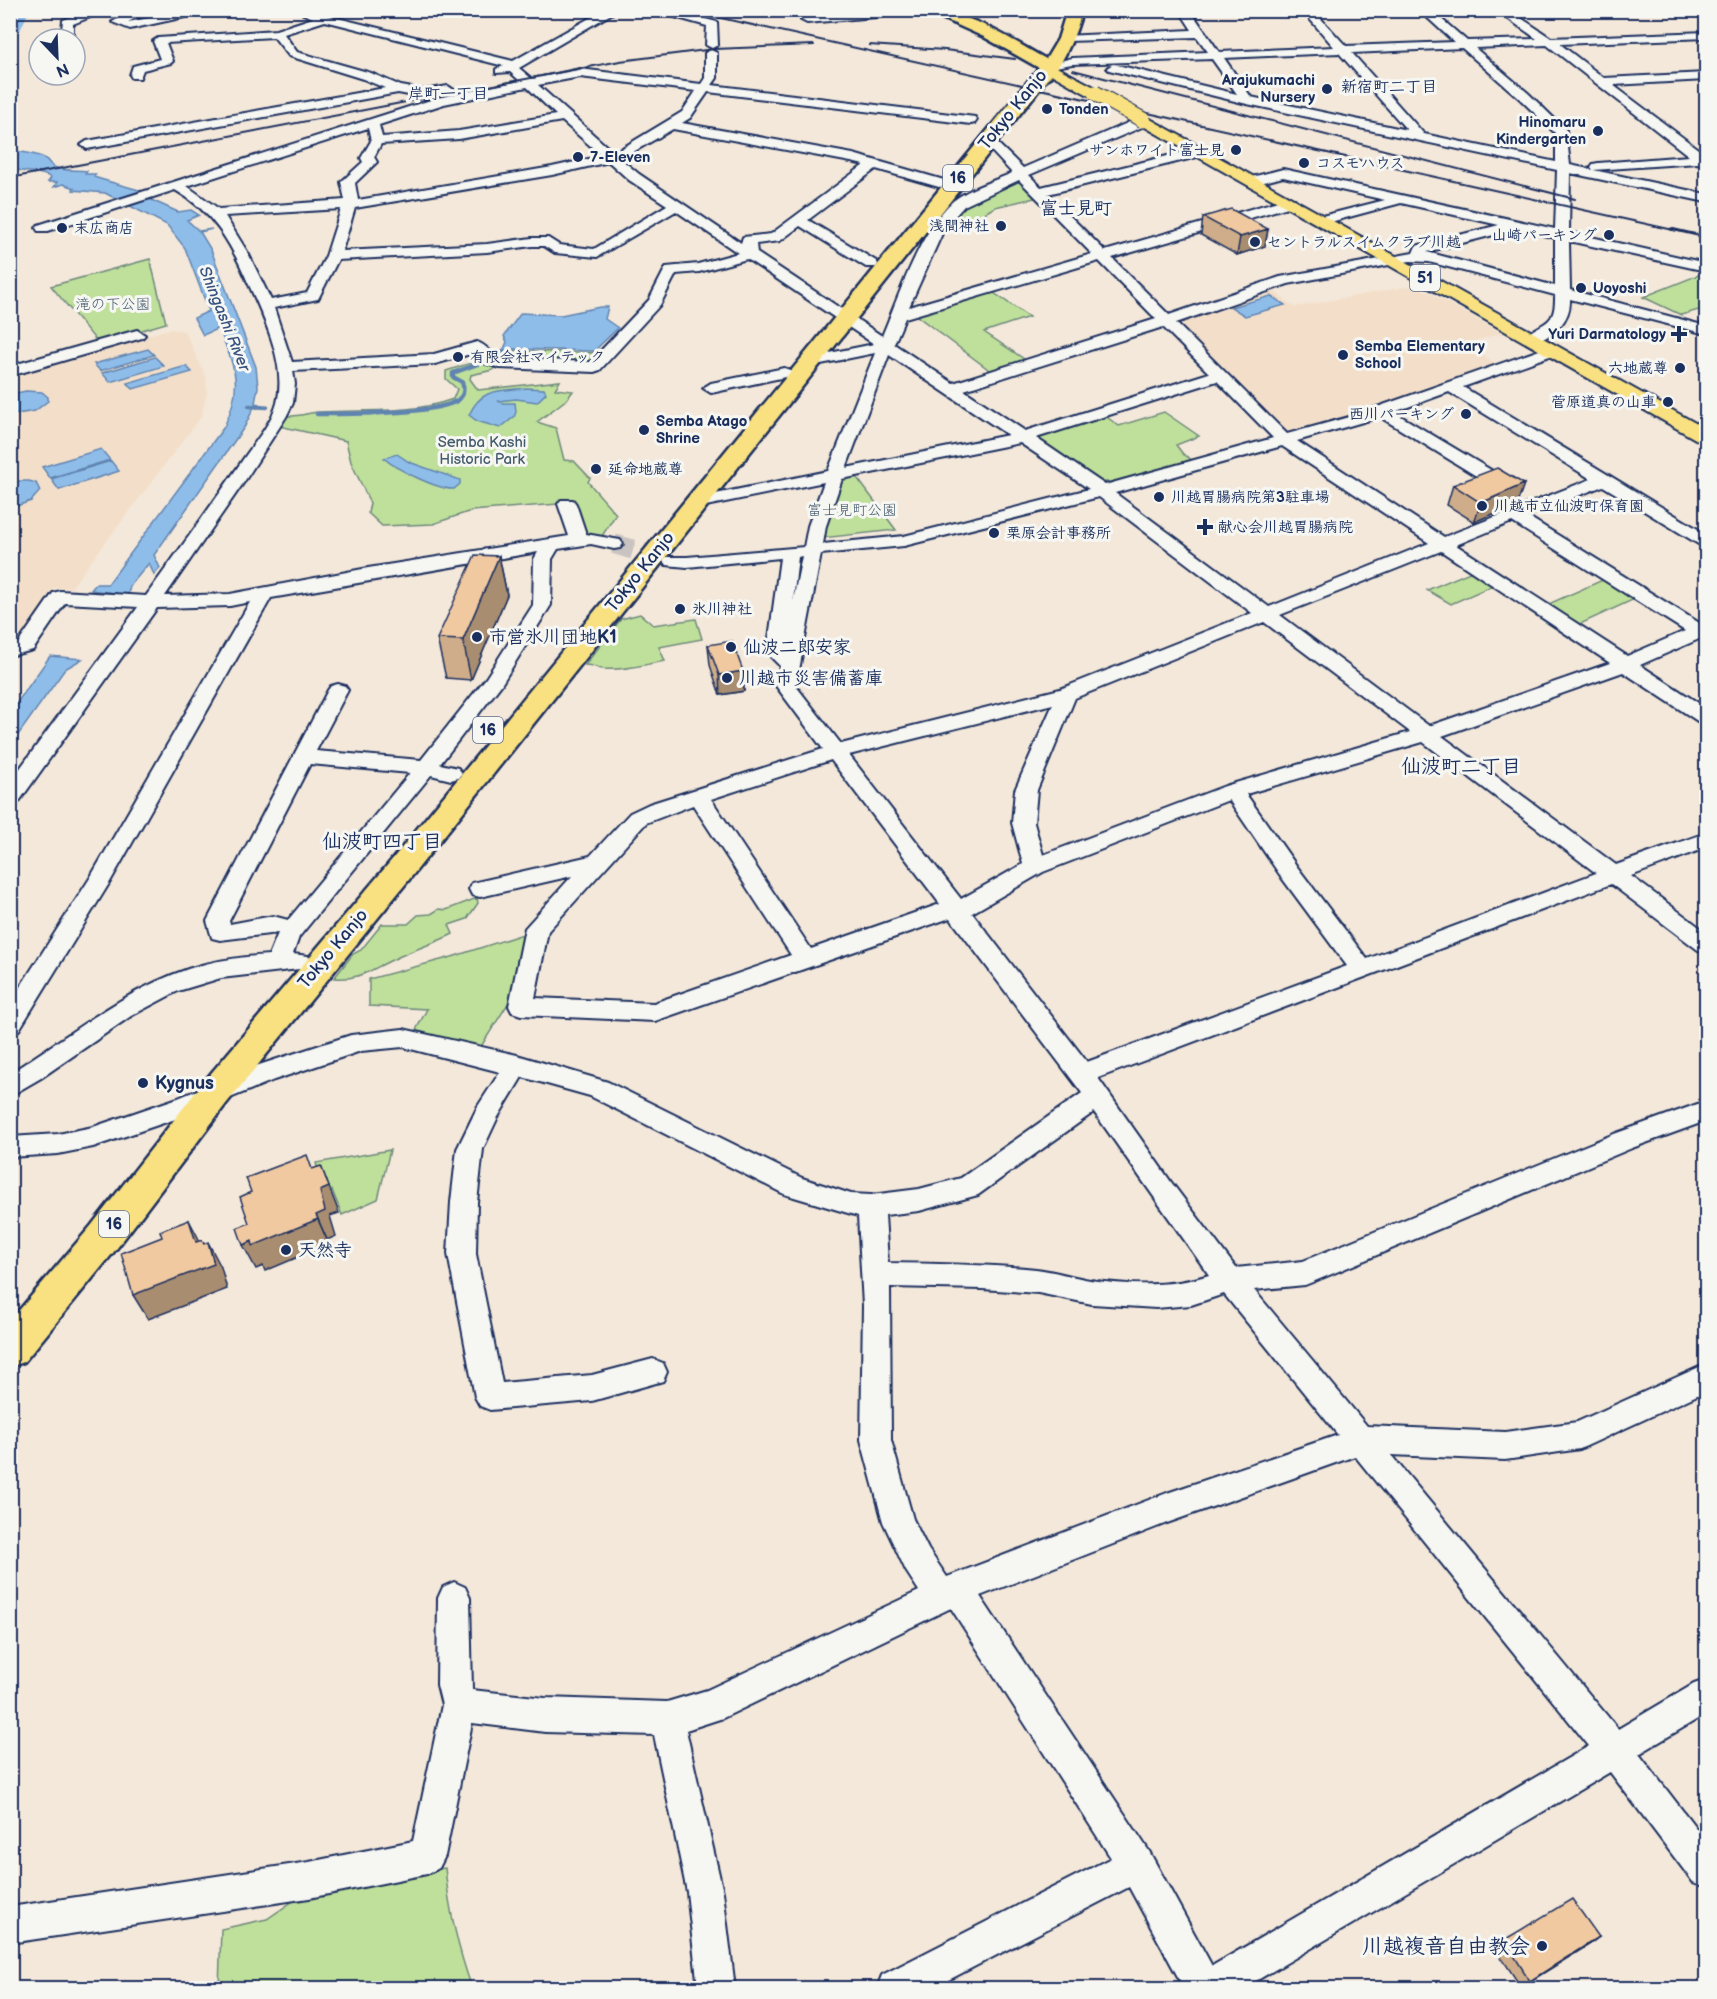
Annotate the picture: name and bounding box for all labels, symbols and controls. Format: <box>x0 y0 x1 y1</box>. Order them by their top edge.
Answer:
north arrow <box>27 27 87 87</box>
text: N <box>53 58 72 81</box>
street label: Tokyo Kanjo <box>974 66 1052 154</box>
place label: Arajukumachi Nursery <box>1221 71 1315 107</box>
district label: 新宿町二丁目 <box>1341 78 1437 97</box>
marker: Arajukumachi Nursery <box>1320 82 1334 96</box>
district label: 岸町一丁目 <box>408 85 488 104</box>
place label: Tonden <box>1059 100 1109 119</box>
marker: Tonden <box>1040 102 1054 116</box>
place label: Hinomaru Kindergarten <box>1496 113 1586 149</box>
marker: Hinomaru Kindergarten <box>1591 124 1605 138</box>
place label: サンホワイト富士見 <box>1089 141 1224 160</box>
marker: サンホワイト富士見 <box>1229 143 1243 157</box>
place label: 7-Eleven <box>590 148 650 167</box>
marker: 7-Eleven <box>571 150 585 164</box>
place label: コスモハウス <box>1316 154 1405 173</box>
marker: コスモハウス <box>1297 156 1311 170</box>
road number: 16 <box>943 165 973 191</box>
district label: 富士見町 <box>1040 198 1112 219</box>
place label: 浅間神社 <box>929 217 989 236</box>
place label: 末広商店 <box>74 219 134 238</box>
marker: 浅間神社 <box>994 219 1008 233</box>
marker: 末広商店 <box>55 221 69 235</box>
place label: 山崎パーキング <box>1492 226 1597 245</box>
marker: 山崎パーキング <box>1602 228 1616 242</box>
place label: セントラルスイムクラブ川越 <box>1267 233 1461 252</box>
marker: セントラルスイムクラブ川越 <box>1248 235 1262 249</box>
water label: Shingashi River <box>194 264 254 375</box>
road number: 51 <box>1410 265 1440 291</box>
place label: Uoyoshi <box>1593 279 1647 298</box>
marker: Uoyoshi <box>1574 281 1588 295</box>
park label: 滝の下公園 <box>75 295 151 314</box>
place label: Yuri Darmatology <box>1548 325 1666 344</box>
marker: Yuri Darmatology <box>1670 325 1688 343</box>
place label: Semba Elementary School <box>1355 337 1485 373</box>
place label: 有限会社マイテック <box>470 348 605 367</box>
marker: Semba Elementary School <box>1336 348 1350 362</box>
marker: 有限会社マイテック <box>451 350 465 364</box>
place label: 六地蔵尊 <box>1608 359 1668 378</box>
marker: 六地蔵尊 <box>1673 361 1687 375</box>
place label: 菅原道真の山車 <box>1551 393 1656 412</box>
marker: 菅原道真の山車 <box>1661 395 1675 409</box>
place label: 西川パーキング <box>1349 405 1454 424</box>
marker: 西川パーキング <box>1459 407 1473 421</box>
place label: Semba Atago Shrine <box>656 412 748 448</box>
marker: Semba Atago Shrine <box>637 423 651 437</box>
park label: Semba Kashi Historic Park <box>438 433 526 469</box>
place label: 延命地蔵尊 <box>608 460 683 479</box>
marker: 延命地蔵尊 <box>589 462 603 476</box>
place label: 川越胃腸病院第3駐車場 <box>1171 488 1330 507</box>
marker: 川越胃腸病院第3駐車場 <box>1152 490 1166 504</box>
place label: 川越市立仙波町保育園 <box>1494 497 1644 516</box>
marker: 川越市立仙波町保育園 <box>1475 499 1489 513</box>
park label: 富士見町公園 <box>807 501 897 520</box>
marker: 献心会川越胃腸病院 <box>1196 518 1214 536</box>
place label: 献心会川越胃腸病院 <box>1218 518 1353 537</box>
place label: 栗原会計事務所 <box>1006 524 1111 543</box>
marker: 栗原会計事務所 <box>987 526 1001 540</box>
street label: Tokyo Kanjo <box>601 528 679 616</box>
place label: 氷川神社 <box>692 600 752 619</box>
marker: 氷川神社 <box>673 602 687 616</box>
place label: 市営氷川団地K1 <box>489 627 617 648</box>
marker: 市営氷川団地K1 <box>470 630 484 644</box>
place label: 仙波二郎安家 <box>743 637 851 658</box>
marker: 仙波二郎安家 <box>724 640 738 654</box>
place label: 川越市災害備蓄庫 <box>739 668 883 689</box>
marker: 川越市災害備蓄庫 <box>720 671 734 685</box>
road number: 16 <box>473 717 503 743</box>
district label: 仙波町二丁目 <box>1401 755 1521 779</box>
district label: 仙波町四丁目 <box>322 830 442 854</box>
street label: Tokyo Kanjo <box>294 905 372 993</box>
place label: Kygnus <box>155 1073 214 1094</box>
marker: Kygnus <box>136 1076 150 1090</box>
road number: 16 <box>99 1211 129 1237</box>
place label: 天然寺 <box>298 1240 352 1261</box>
marker: 天然寺 <box>279 1243 293 1257</box>
place label: 川越複音自由教会 <box>1362 1934 1530 1959</box>
marker: 川越複音自由教会 <box>1535 1939 1549 1953</box>

